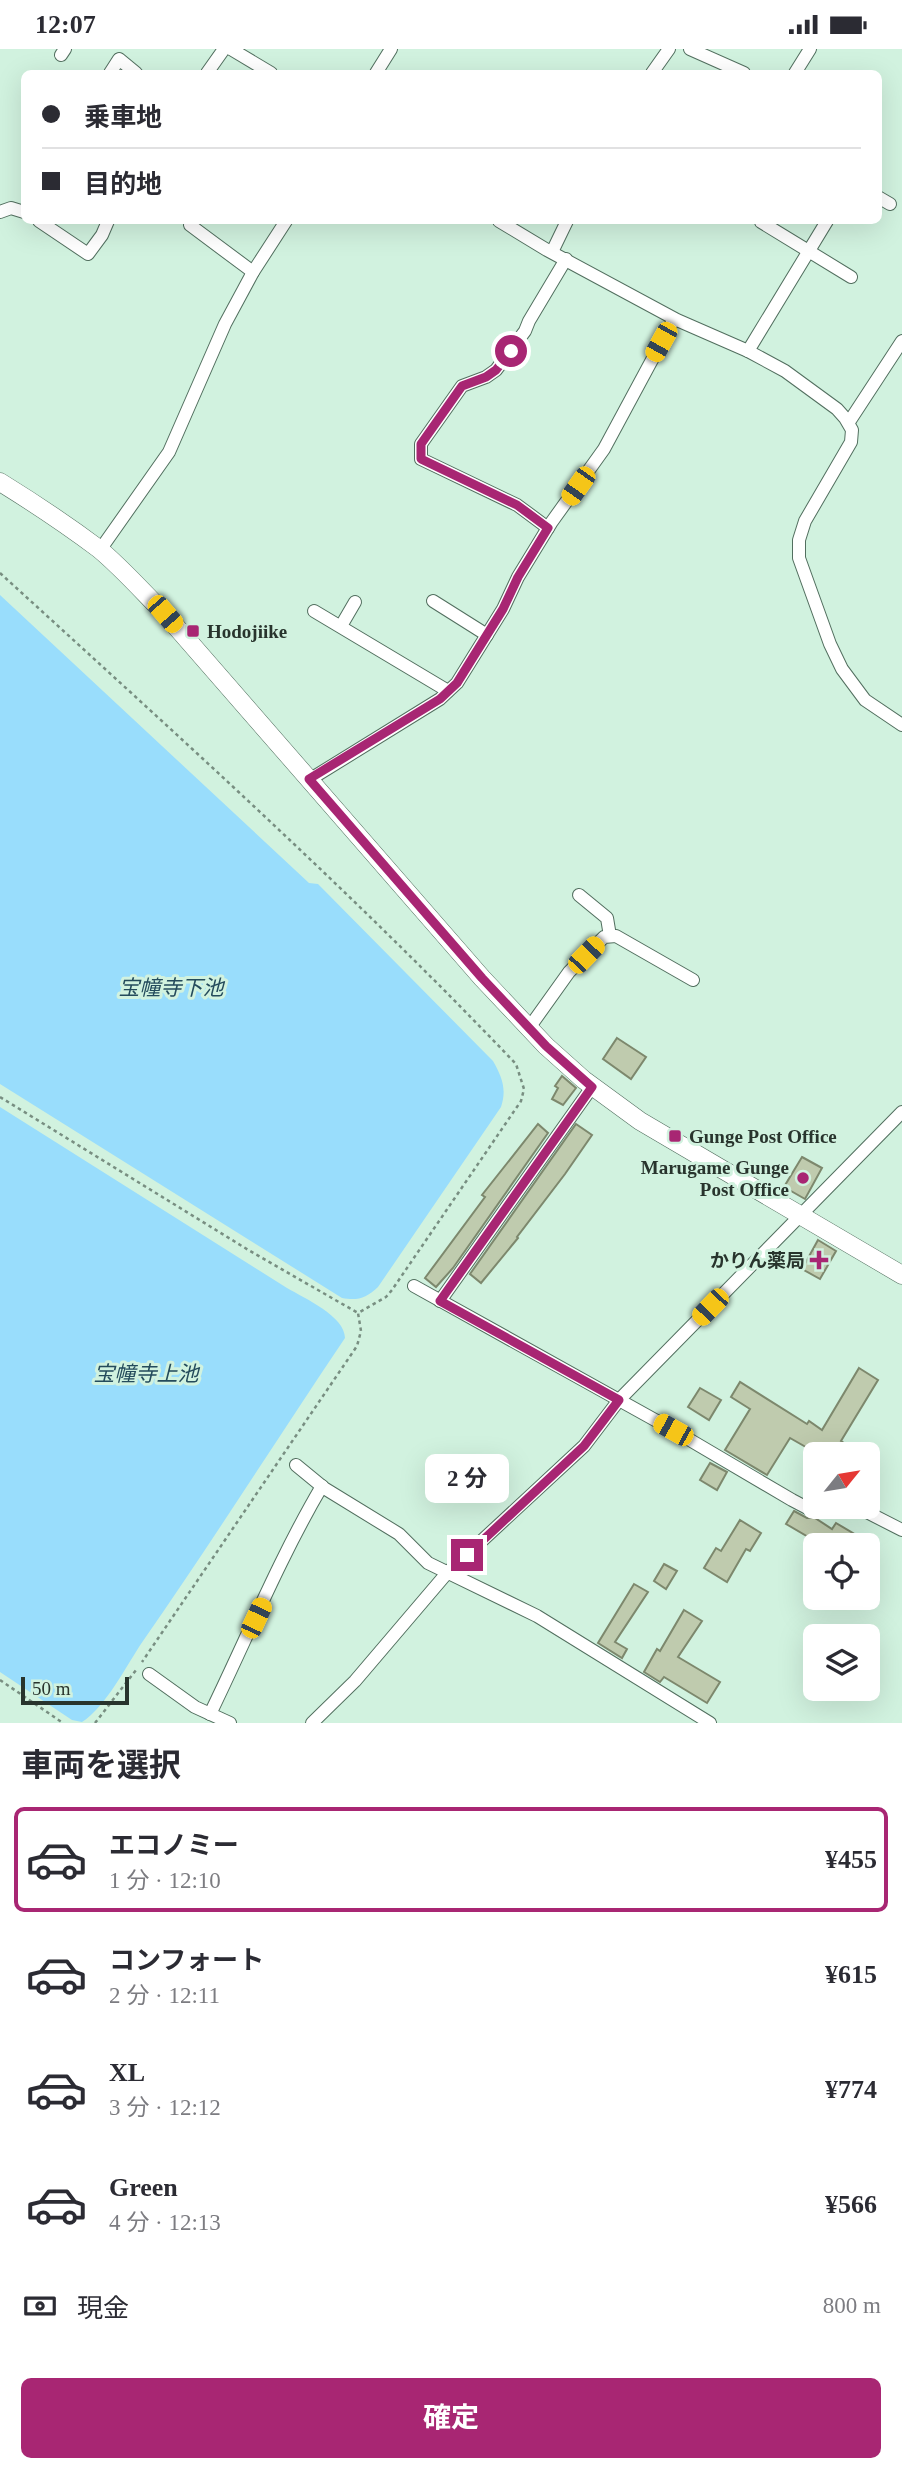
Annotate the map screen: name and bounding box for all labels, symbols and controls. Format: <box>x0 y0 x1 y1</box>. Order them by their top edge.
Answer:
text: 12:07 <box>35 10 96 39</box>
text: 乗車地 <box>84 103 162 132</box>
text: 目的地 <box>84 170 162 199</box>
car <box>642 319 681 365</box>
route start <box>495 335 527 367</box>
car <box>558 463 599 509</box>
car <box>144 591 187 637</box>
place label: Hodojiike <box>207 621 287 642</box>
marker: Hodojiike <box>185 623 201 639</box>
car <box>564 933 609 977</box>
water label: 宝幢寺下池 <box>119 976 225 1000</box>
place label: Gunge Post Office <box>689 1126 837 1147</box>
marker: Gunge Post Office <box>667 1128 683 1144</box>
place label: Marugame Gunge Post Office <box>641 1157 789 1200</box>
marker: Marugame Gunge Post Office <box>795 1170 811 1186</box>
place label: かりん薬局 <box>710 1250 805 1271</box>
marker: かりん薬局 <box>811 1252 827 1268</box>
car <box>688 1285 733 1329</box>
water label: 宝幢寺上池 <box>94 1362 200 1386</box>
car <box>650 1411 697 1449</box>
north arrow <box>803 1442 880 1519</box>
map controls <box>803 1442 880 1701</box>
callout: 2 分 <box>425 1453 509 1503</box>
text: 2 分 <box>447 1466 487 1491</box>
button: locate <box>803 1533 880 1610</box>
route end <box>451 1539 483 1571</box>
car <box>238 1595 275 1641</box>
button: layers <box>803 1624 880 1701</box>
scale bar <box>21 1674 130 1706</box>
text: 50 m <box>32 1678 71 1699</box>
text: 車両を選択 <box>21 1747 181 1783</box>
icon: car <box>25 1828 88 1891</box>
text: エコノミー <box>109 1831 239 1860</box>
text: ¥455 <box>825 1845 877 1874</box>
text: 1 分 · 12:10 <box>109 1868 221 1893</box>
icon: car <box>25 1943 88 2006</box>
text: コンフォート <box>109 1946 264 1975</box>
text: ¥615 <box>825 1960 877 1989</box>
text: 2 分 · 12:11 <box>109 1983 220 2008</box>
icon: car <box>25 2058 88 2121</box>
text: XL <box>109 2058 145 2087</box>
text: ¥774 <box>825 2075 877 2104</box>
text: 3 分 · 12:12 <box>109 2095 221 2120</box>
icon: car <box>25 2173 88 2236</box>
text: Green <box>109 2173 178 2202</box>
text: ¥566 <box>825 2190 877 2219</box>
text: 4 分 · 12:13 <box>109 2210 221 2235</box>
icon: cash <box>21 2287 59 2325</box>
text: 800 m <box>823 2293 881 2318</box>
text: 現金 <box>77 2294 129 2323</box>
button: 確定 <box>21 2378 881 2458</box>

